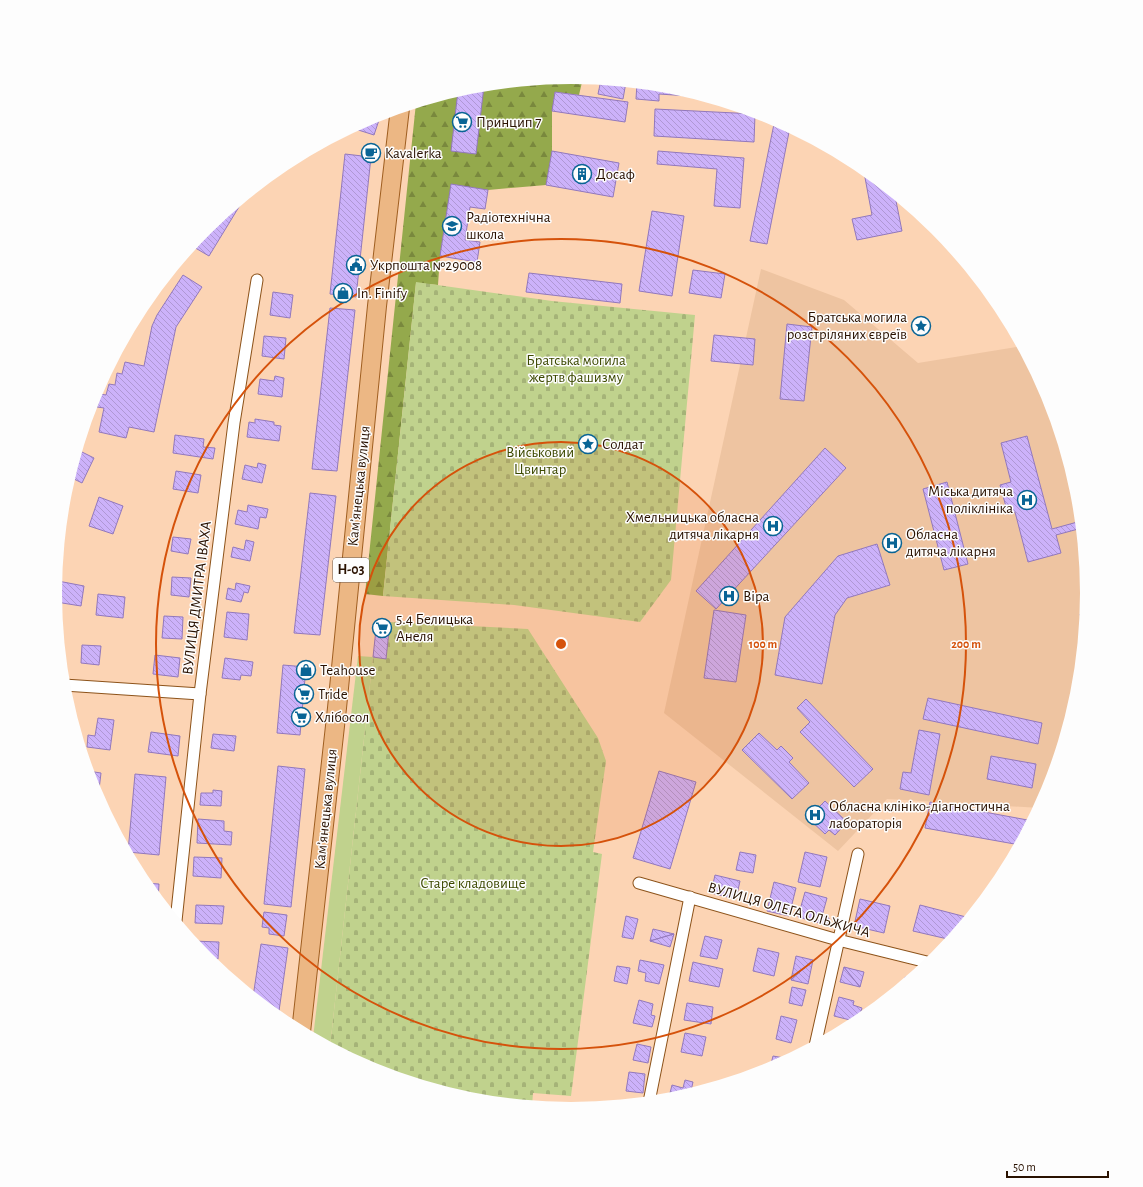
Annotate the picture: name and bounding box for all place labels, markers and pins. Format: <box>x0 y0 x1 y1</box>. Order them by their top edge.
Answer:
supermarket icon: Принцип 7 <box>451 111 473 133</box>
place label: Принцип 7 <box>476 115 541 130</box>
cafe icon: Kavalerka <box>360 142 382 164</box>
place label: Kavalerka <box>385 146 442 161</box>
building icon: Досаф <box>571 163 593 185</box>
place label: Досаф <box>596 167 635 182</box>
place label: Радіотехнічна школа <box>466 210 551 242</box>
school or university icon: Радіотехнічна школа <box>441 215 463 237</box>
public building icon: Укрпошта №29008 <box>345 254 367 276</box>
place label: Укрпошта №29008 <box>370 258 482 273</box>
shop icon: In. Finify <box>332 282 354 304</box>
place label: In. Finify <box>357 286 408 301</box>
place label: Братська могила розстріляних євреїв <box>787 310 907 342</box>
place icon: Братська могила розстріляних євреїв <box>910 315 932 337</box>
place icon: Солдат <box>577 433 599 455</box>
place label: Солдат <box>602 437 644 452</box>
place label: Міська дитяча поліклініка <box>928 484 1013 516</box>
hospital icon: Міська дитяча поліклініка <box>1016 489 1038 511</box>
place label: Хмельницька обласна дитяча лікарня <box>626 510 759 542</box>
hospital icon: Хмельницька обласна дитяча лікарня <box>762 515 784 537</box>
place label: Обласна дитяча лікарня <box>906 527 996 559</box>
hospital icon: Обласна дитяча лікарня <box>881 532 903 554</box>
hospital icon: Віра <box>718 585 740 607</box>
place label: Віра <box>743 589 770 604</box>
place label: 5.4 Белицька Анеля <box>396 612 473 644</box>
supermarket icon: 5.4 Белицька Анеля <box>371 617 393 639</box>
centre of rings <box>554 637 568 651</box>
shop icon: Teahouse <box>295 659 317 681</box>
place label: Teahouse <box>320 663 376 678</box>
supermarket icon: Tride <box>293 683 315 705</box>
place label: Tride <box>318 687 348 702</box>
supermarket icon: Хлібосол <box>290 706 312 728</box>
place label: Хлібосол <box>315 710 369 725</box>
place label: Обласна клініко-діагностична лабораторія <box>829 799 1010 831</box>
hospital icon: Обласна клініко-діагностична лабораторія <box>804 804 826 826</box>

